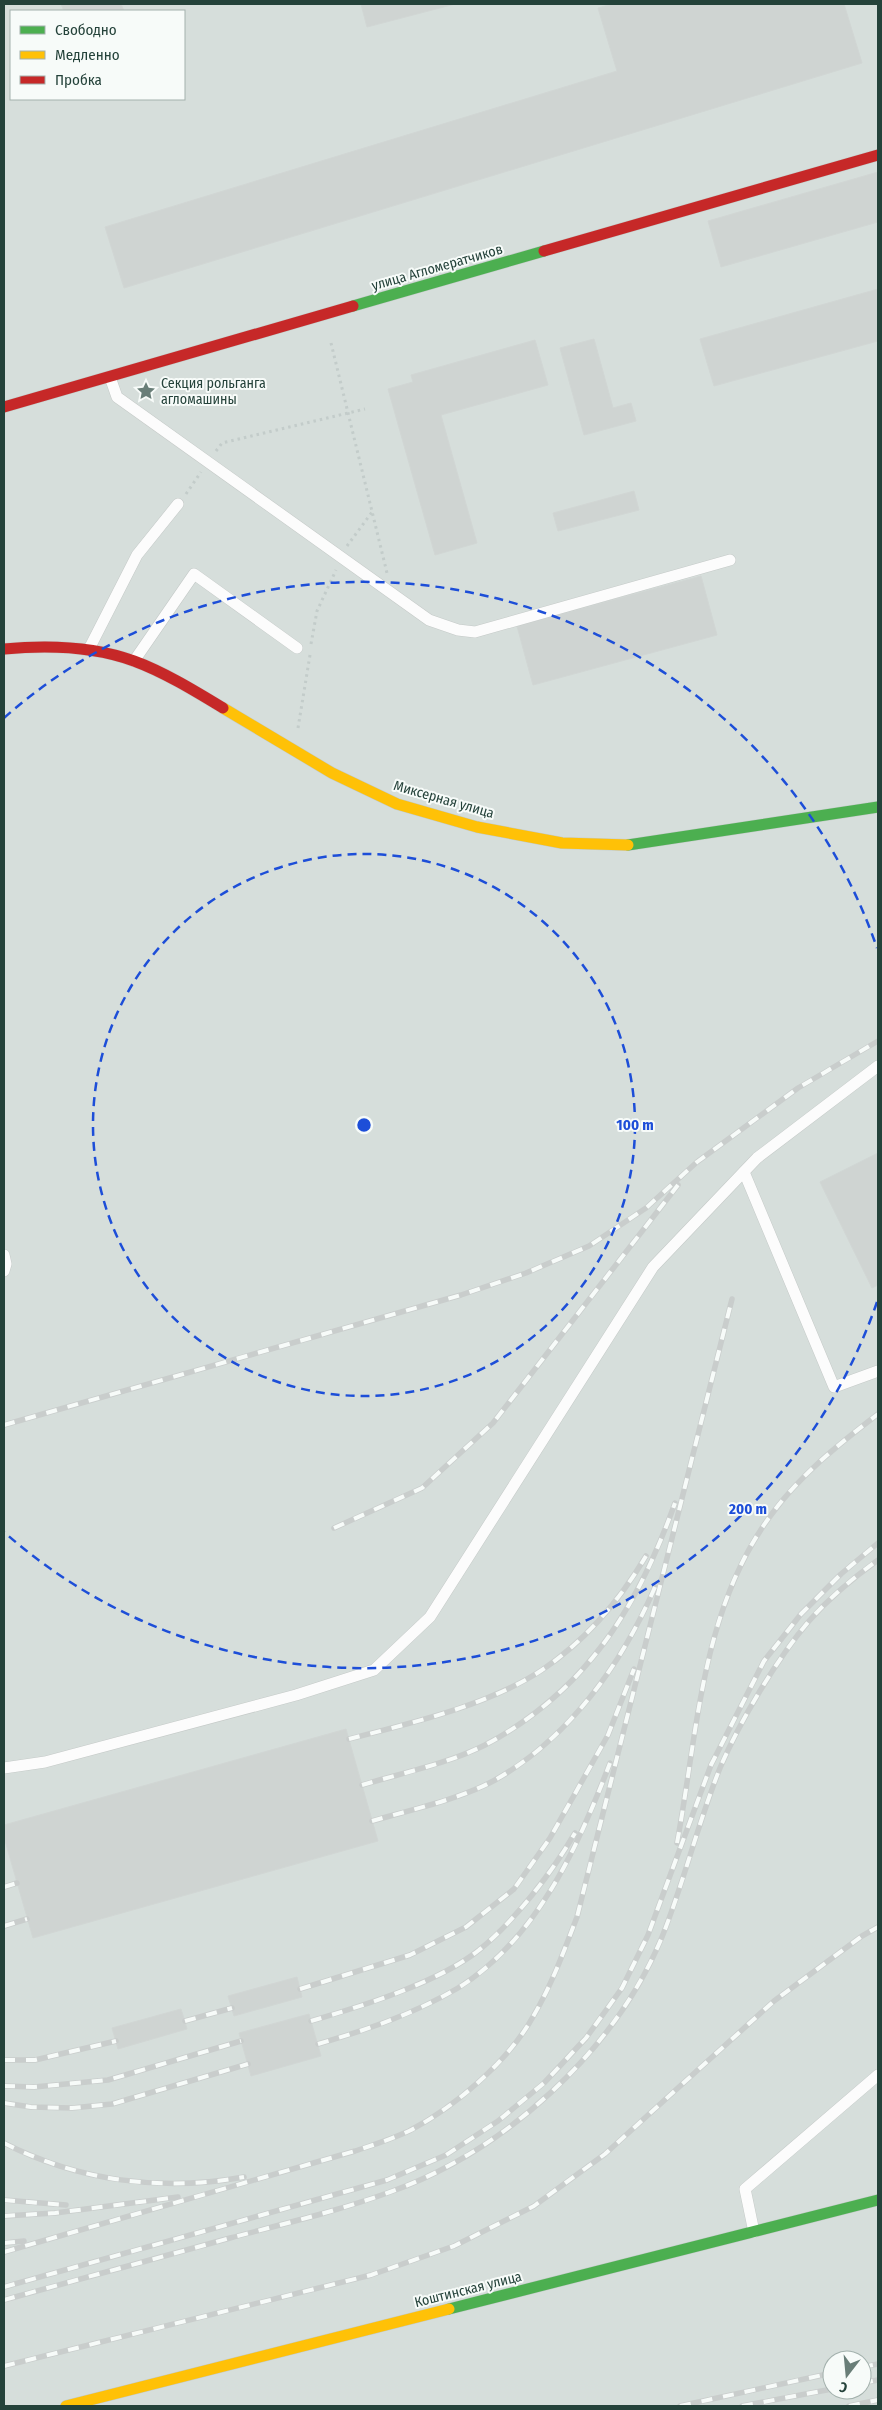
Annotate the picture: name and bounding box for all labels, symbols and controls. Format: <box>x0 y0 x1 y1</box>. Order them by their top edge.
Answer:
legend <box>10 10 185 100</box>
text: Свободно <box>55 21 117 39</box>
text: Медленно <box>55 46 120 64</box>
text: Пробка <box>55 71 102 89</box>
street label: улица Агломератчиков <box>370 241 505 294</box>
place label: Секция рольганга агломашины <box>161 375 266 408</box>
place icon: Секция рольганга агломашины <box>135 380 157 402</box>
street label: Миксерная улица <box>392 777 496 822</box>
centre of rings <box>355 1116 373 1134</box>
text: 100 m <box>616 1116 654 1134</box>
text: 200 m <box>728 1500 767 1518</box>
street label: Коштинская улица <box>413 2268 524 2311</box>
north arrow <box>822 2350 872 2400</box>
text: С <box>837 2378 849 2396</box>

